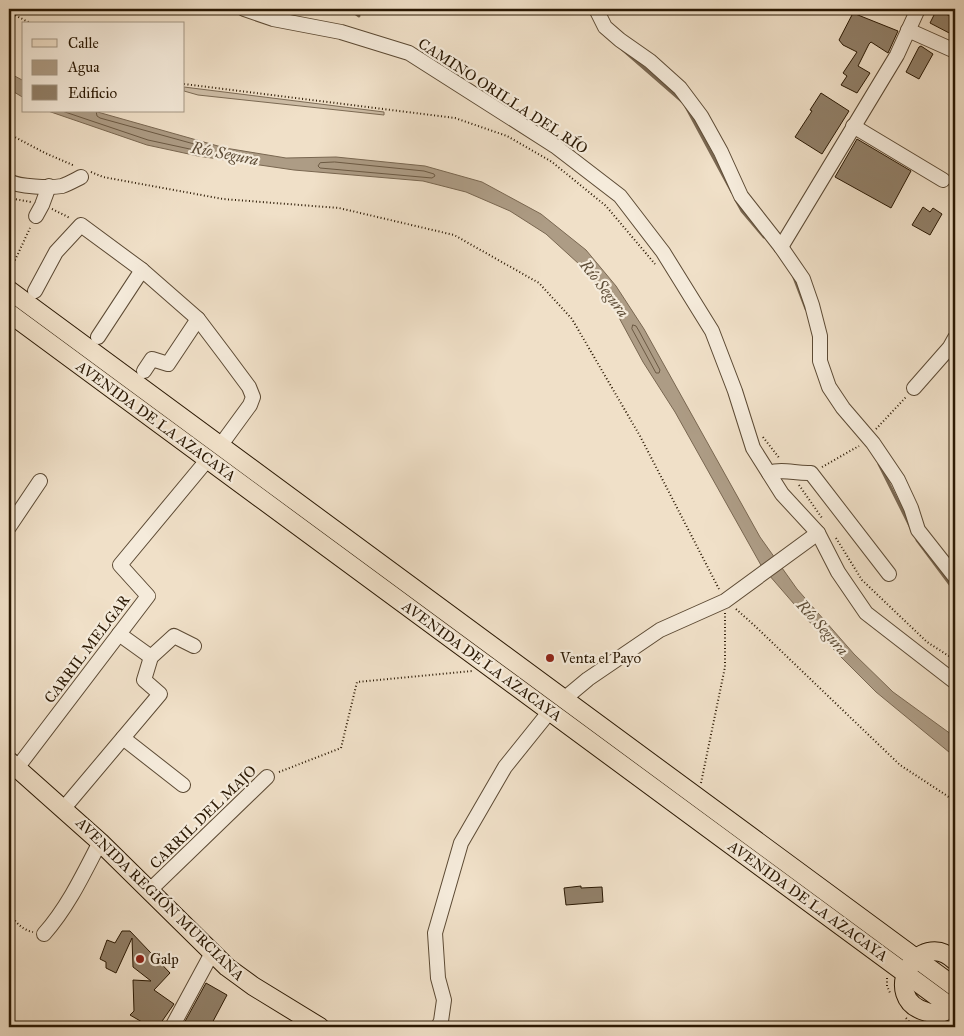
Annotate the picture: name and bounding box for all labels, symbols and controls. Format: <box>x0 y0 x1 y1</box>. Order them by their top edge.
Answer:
legend <box>22 22 185 112</box>
text: Calle <box>68 34 99 52</box>
street label: CAMINO ORILLA DEL RÍO <box>415 34 592 158</box>
text: Agua <box>67 58 100 76</box>
text: Edificio <box>68 84 117 102</box>
water label: Río Segura <box>189 137 260 169</box>
water label: Río Segura <box>576 255 633 321</box>
street label: AVENIDA DE LA AZACAYA <box>72 356 239 485</box>
street label: CARRIL MELGAR <box>40 591 134 707</box>
water label: Río Segura <box>792 595 853 659</box>
street label: AVENIDA DE LA AZACAYA <box>398 596 565 725</box>
place label: Venta el Payo <box>559 649 641 667</box>
marker: Venta el Payo <box>544 652 556 664</box>
street label: CARRIL DEL MAJO <box>146 761 261 873</box>
street label: AVENIDA REGIÓN MURCIANA <box>71 812 249 984</box>
street label: AVENIDA DE LA AZACAYA <box>724 836 891 965</box>
place label: Galp <box>150 950 179 968</box>
marker: Galp <box>134 953 146 965</box>

